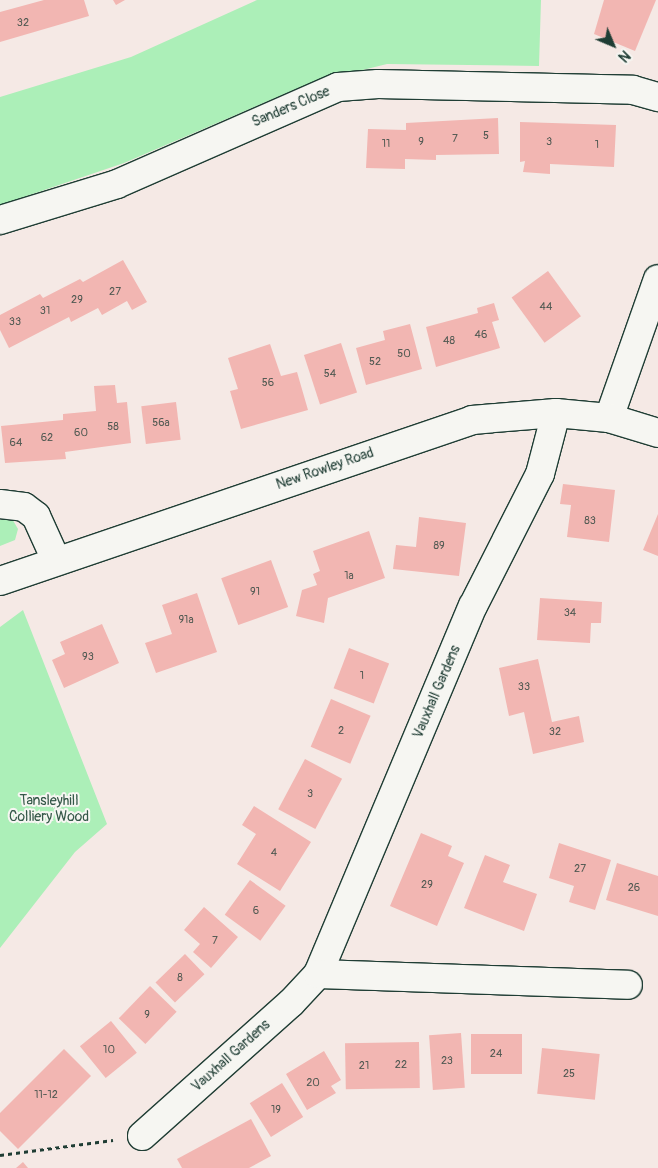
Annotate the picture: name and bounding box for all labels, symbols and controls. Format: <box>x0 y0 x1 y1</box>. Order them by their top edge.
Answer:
house number: 32 <box>17 16 29 30</box>
north arrow <box>588 20 638 70</box>
text: N <box>615 47 633 65</box>
street label: Sanders Close <box>250 83 332 131</box>
house number: 5 <box>483 129 489 143</box>
house number: 7 <box>452 132 458 146</box>
house number: 9 <box>418 135 424 149</box>
house number: 3 <box>546 135 552 149</box>
house number: 11 <box>382 137 390 151</box>
house number: 1 <box>595 138 599 152</box>
house number: 27 <box>109 285 121 299</box>
house number: 29 <box>71 293 83 307</box>
house number: 44 <box>540 300 552 314</box>
house number: 31 <box>40 304 50 318</box>
house number: 33 <box>9 315 21 329</box>
house number: 46 <box>475 328 487 342</box>
house number: 48 <box>443 334 455 348</box>
house number: 50 <box>397 347 411 361</box>
house number: 52 <box>369 355 381 369</box>
house number: 54 <box>324 367 336 381</box>
house number: 56 <box>262 376 274 390</box>
house number: 56a <box>152 416 170 430</box>
house number: 58 <box>107 420 119 434</box>
house number: 60 <box>74 426 88 440</box>
house number: 62 <box>41 431 53 445</box>
house number: 64 <box>10 436 22 450</box>
street label: New Rowley Road <box>274 444 376 494</box>
house number: 83 <box>584 514 596 528</box>
house number: 89 <box>433 539 445 553</box>
house number: 1a <box>344 569 354 583</box>
house number: 91 <box>250 585 260 599</box>
house number: 34 <box>564 606 576 620</box>
house number: 91a <box>178 613 194 627</box>
street label: Vauxhall Gardens <box>410 643 464 741</box>
house number: 93 <box>82 650 94 664</box>
house number: 1 <box>360 669 364 683</box>
house number: 33 <box>518 680 530 694</box>
house number: 2 <box>338 724 344 738</box>
house number: 32 <box>549 725 561 739</box>
house number: 3 <box>307 787 313 801</box>
park label: Tansleyhill Colliery Wood <box>9 793 89 826</box>
house number: 4 <box>271 846 277 860</box>
house number: 27 <box>574 862 586 876</box>
house number: 29 <box>421 878 433 892</box>
house number: 26 <box>628 881 640 895</box>
house number: 6 <box>253 904 259 918</box>
house number: 7 <box>212 934 218 948</box>
house number: 8 <box>177 971 183 985</box>
house number: 9 <box>144 1008 150 1022</box>
street label: Vauxhall Gardens <box>188 1016 274 1096</box>
house number: 10 <box>103 1043 115 1057</box>
house number: 24 <box>490 1047 502 1061</box>
house number: 23 <box>441 1054 453 1068</box>
house number: 22 <box>395 1058 407 1072</box>
house number: 21 <box>359 1059 369 1073</box>
house number: 25 <box>563 1067 575 1081</box>
house number: 20 <box>306 1076 320 1090</box>
house number: 11-12 <box>34 1088 58 1102</box>
house number: 19 <box>271 1103 281 1117</box>

